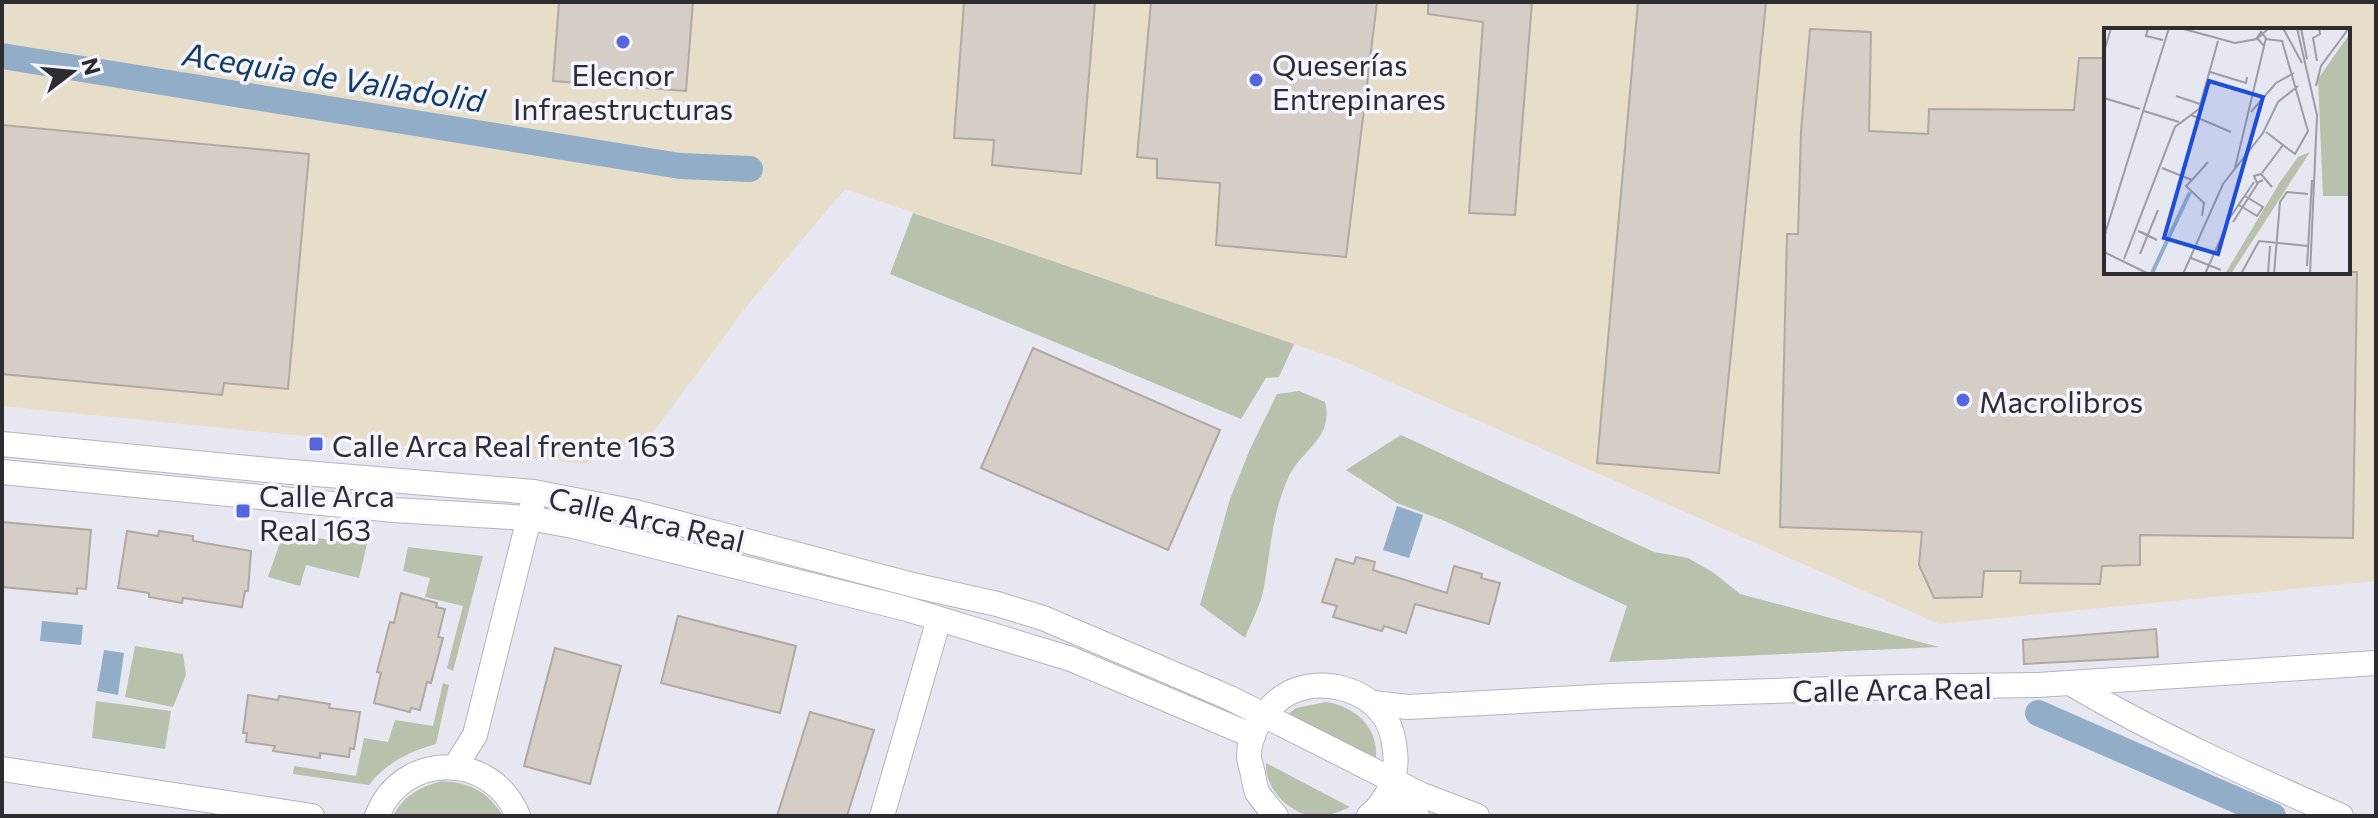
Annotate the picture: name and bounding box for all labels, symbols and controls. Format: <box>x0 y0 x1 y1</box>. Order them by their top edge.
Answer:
inset map <box>2104 28 2350 274</box>
north arrow <box>32 32 112 112</box>
water label: Acequia de Valladolid <box>179 32 489 120</box>
marker: Elecnor Infraestructuras <box>614 33 632 51</box>
place label: Queserías Entrepinares <box>1272 45 1446 116</box>
text: N <box>76 55 107 78</box>
place label: Elecnor Infraestructuras <box>513 55 733 126</box>
marker: Queserías Entrepinares <box>1247 71 1265 89</box>
place label: Macrolibros <box>1979 382 2143 419</box>
marker: Macrolibros <box>1954 391 1972 409</box>
place label: Calle Arca Real frente 163 <box>332 426 676 463</box>
marker: Calle Arca Real frente 163 <box>307 435 325 453</box>
place label: Calle Arca Real 163 <box>259 476 395 547</box>
street label: Calle Arca Real <box>546 478 748 558</box>
marker: Calle Arca Real 163 <box>234 502 252 520</box>
street label: Calle Arca Real <box>1792 668 1992 708</box>

